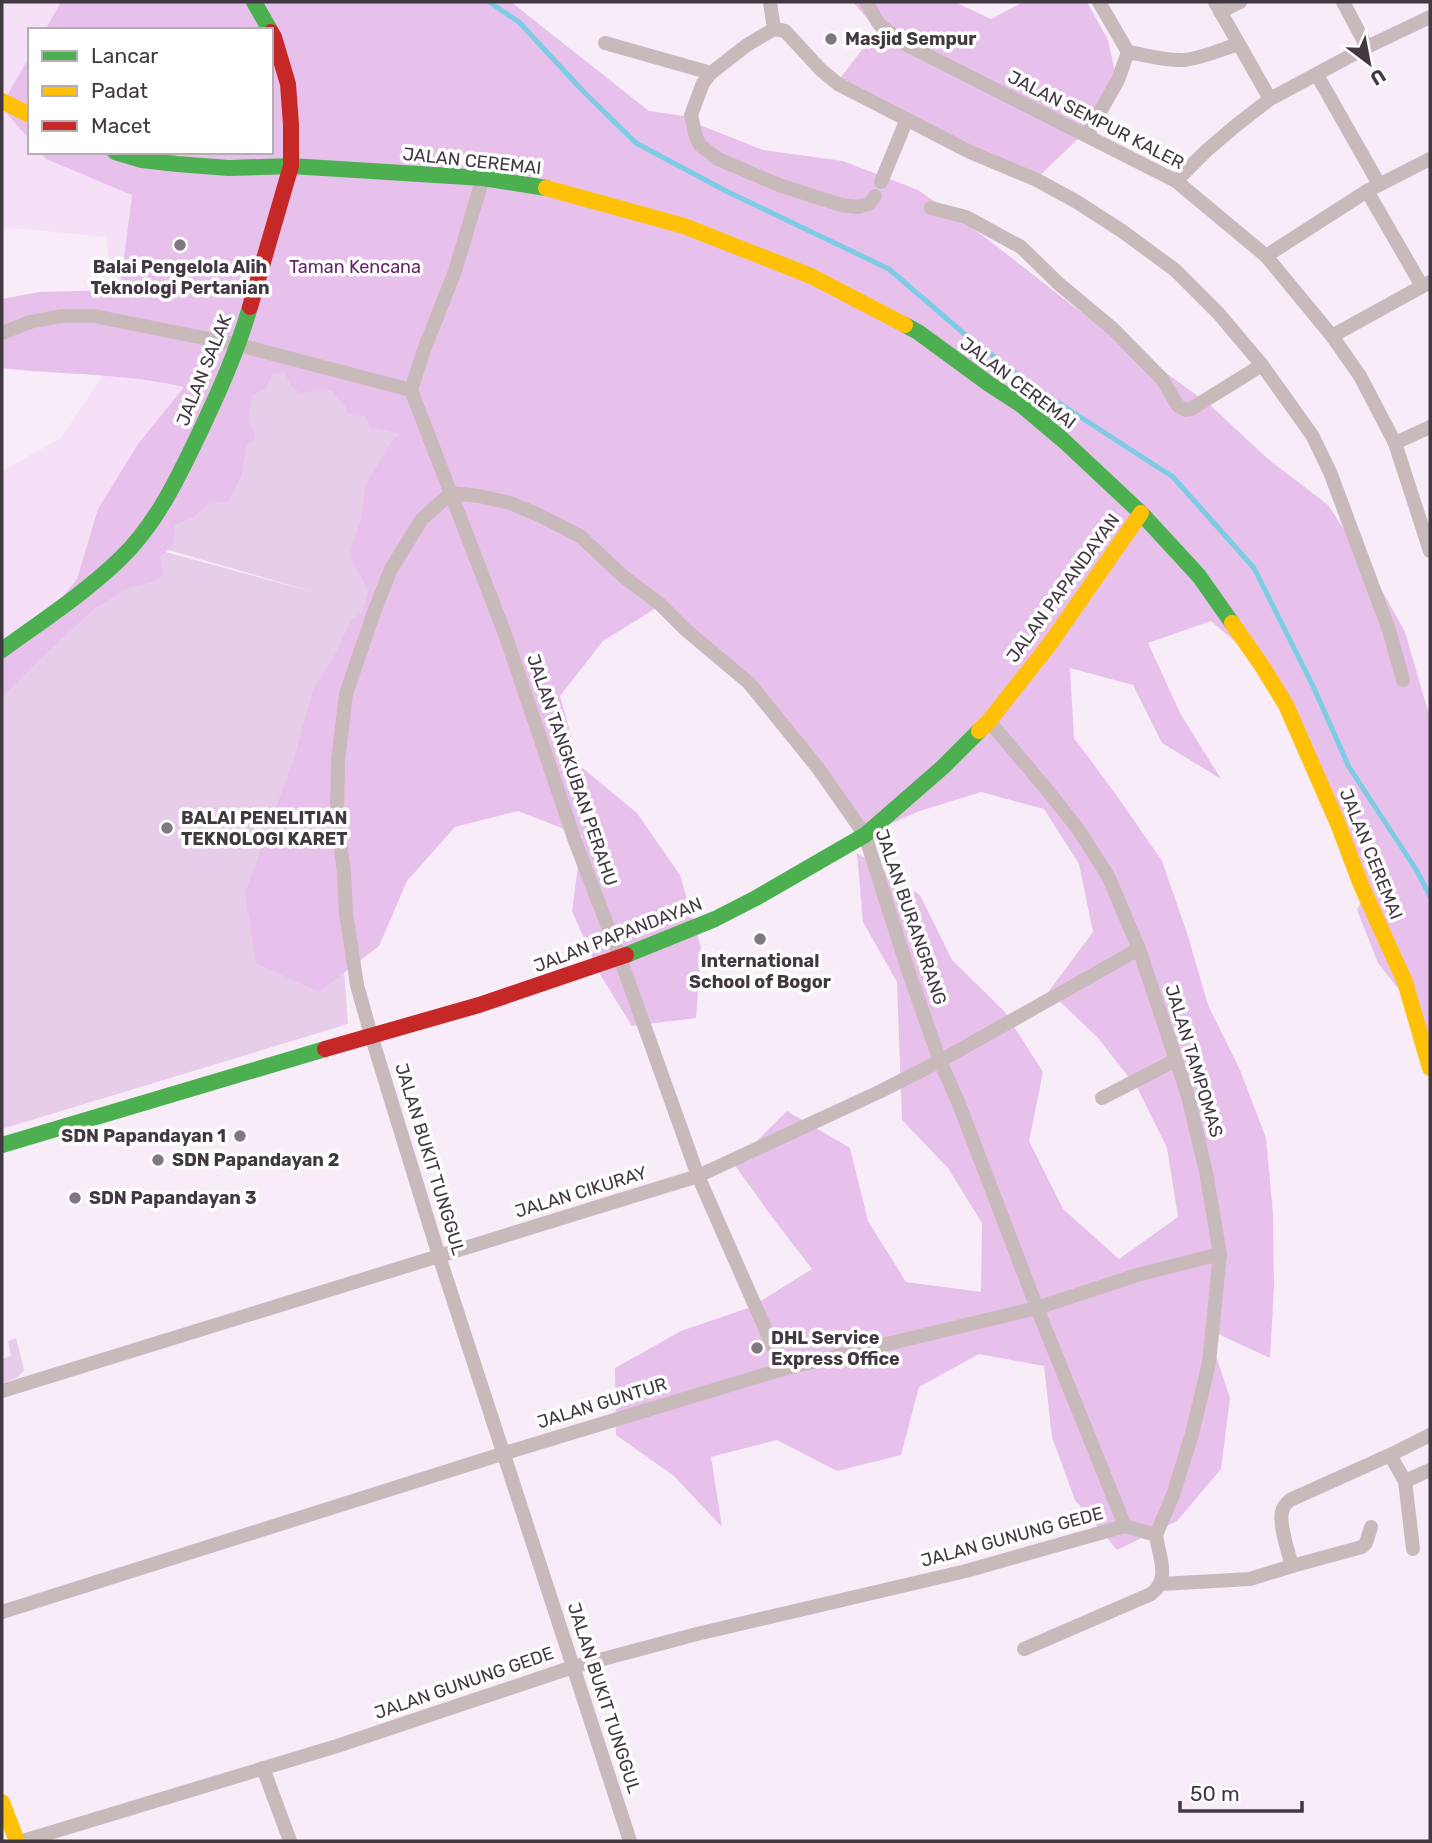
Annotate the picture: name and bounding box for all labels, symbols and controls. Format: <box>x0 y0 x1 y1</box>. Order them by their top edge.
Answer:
legend <box>28 28 273 154</box>
place label: Masjid Sempur <box>845 28 976 50</box>
north arrow <box>1334 28 1404 98</box>
marker: Masjid Sempur <box>823 31 839 47</box>
text: Lancar <box>91 43 158 68</box>
text: U <box>1366 64 1390 90</box>
street label: JALAN SEMPUR KALER <box>1004 66 1188 174</box>
text: Padat <box>91 78 148 103</box>
text: Macet <box>91 113 151 138</box>
street label: JALAN CEREMAI <box>402 143 542 179</box>
marker: Balai Pengelola Alih Teknologi Pertanian <box>172 237 188 253</box>
place label: Balai Pengelola Alih Teknologi Pertanian <box>91 256 269 299</box>
park label: Taman Kencana <box>289 256 421 278</box>
street label: JALAN SALAK <box>172 311 236 429</box>
street label: JALAN CEREMAI <box>956 332 1080 434</box>
street label: JALAN PAPANDAYAN <box>1002 509 1124 667</box>
street label: JALAN TANGKUBAN PERAHU <box>522 651 622 889</box>
street label: JALAN CEREMAI <box>1335 785 1407 923</box>
place label: BALAI PENELITIAN TEKNOLOGI KARET <box>181 807 348 850</box>
marker: BALAI PENELITIAN TEKNOLOGI KARET <box>159 820 175 836</box>
street label: JALAN BURANGRANG <box>871 826 951 1008</box>
street label: JALAN PAPANDAYAN <box>531 893 705 977</box>
marker: International School of Bogor <box>752 931 768 947</box>
place label: International School of Bogor <box>689 950 831 993</box>
street label: JALAN TAMPOMAS <box>1160 982 1228 1140</box>
street label: JALAN BUKIT TUNGGUL <box>390 1060 470 1258</box>
place label: SDN Papandayan 1 <box>61 1125 226 1147</box>
marker: SDN Papandayan 1 <box>232 1128 248 1144</box>
place label: SDN Papandayan 2 <box>172 1149 339 1171</box>
marker: SDN Papandayan 2 <box>150 1152 166 1168</box>
street label: JALAN CIKURAY <box>512 1161 650 1223</box>
place label: SDN Papandayan 3 <box>89 1187 257 1209</box>
marker: SDN Papandayan 3 <box>67 1190 83 1206</box>
place label: DHL Service Express Office <box>771 1327 900 1370</box>
marker: DHL Service Express Office <box>749 1340 765 1356</box>
street label: JALAN GUNTUR <box>534 1373 670 1433</box>
street label: JALAN GUNUNG GEDE <box>918 1502 1106 1572</box>
street label: JALAN BUKIT TUNGGUL <box>563 1600 645 1796</box>
street label: JALAN GUNUNG GEDE <box>372 1642 556 1724</box>
scale bar <box>1180 1770 1302 1814</box>
text: 50 m <box>1190 1781 1240 1806</box>

